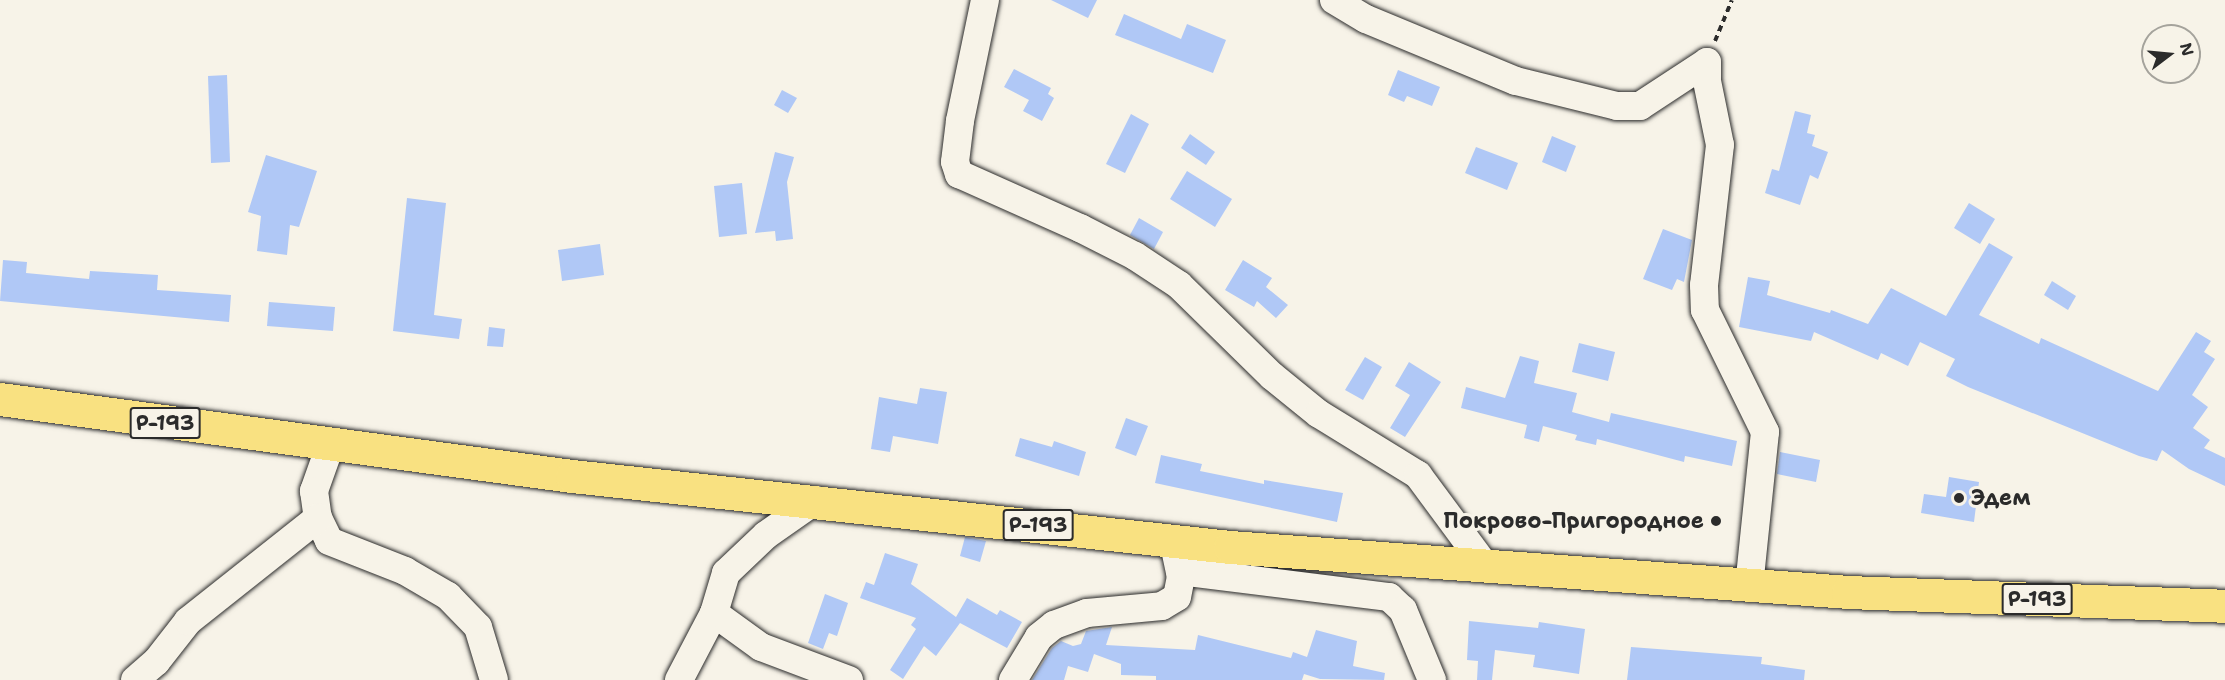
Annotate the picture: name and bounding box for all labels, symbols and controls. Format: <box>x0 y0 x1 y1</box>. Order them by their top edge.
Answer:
north arrow <box>2141 24 2201 84</box>
text: N <box>2175 40 2199 58</box>
road number: Р-193 <box>129 405 201 441</box>
place label: Эдем <box>1971 485 2031 511</box>
marker: Эдем <box>1952 491 1966 505</box>
road number: Р-193 <box>1002 507 1074 543</box>
place label: Покрово-Пригородное <box>1444 508 1704 534</box>
marker: Покрово-Пригородное <box>1709 514 1723 528</box>
road number: Р-193 <box>2001 581 2073 617</box>

